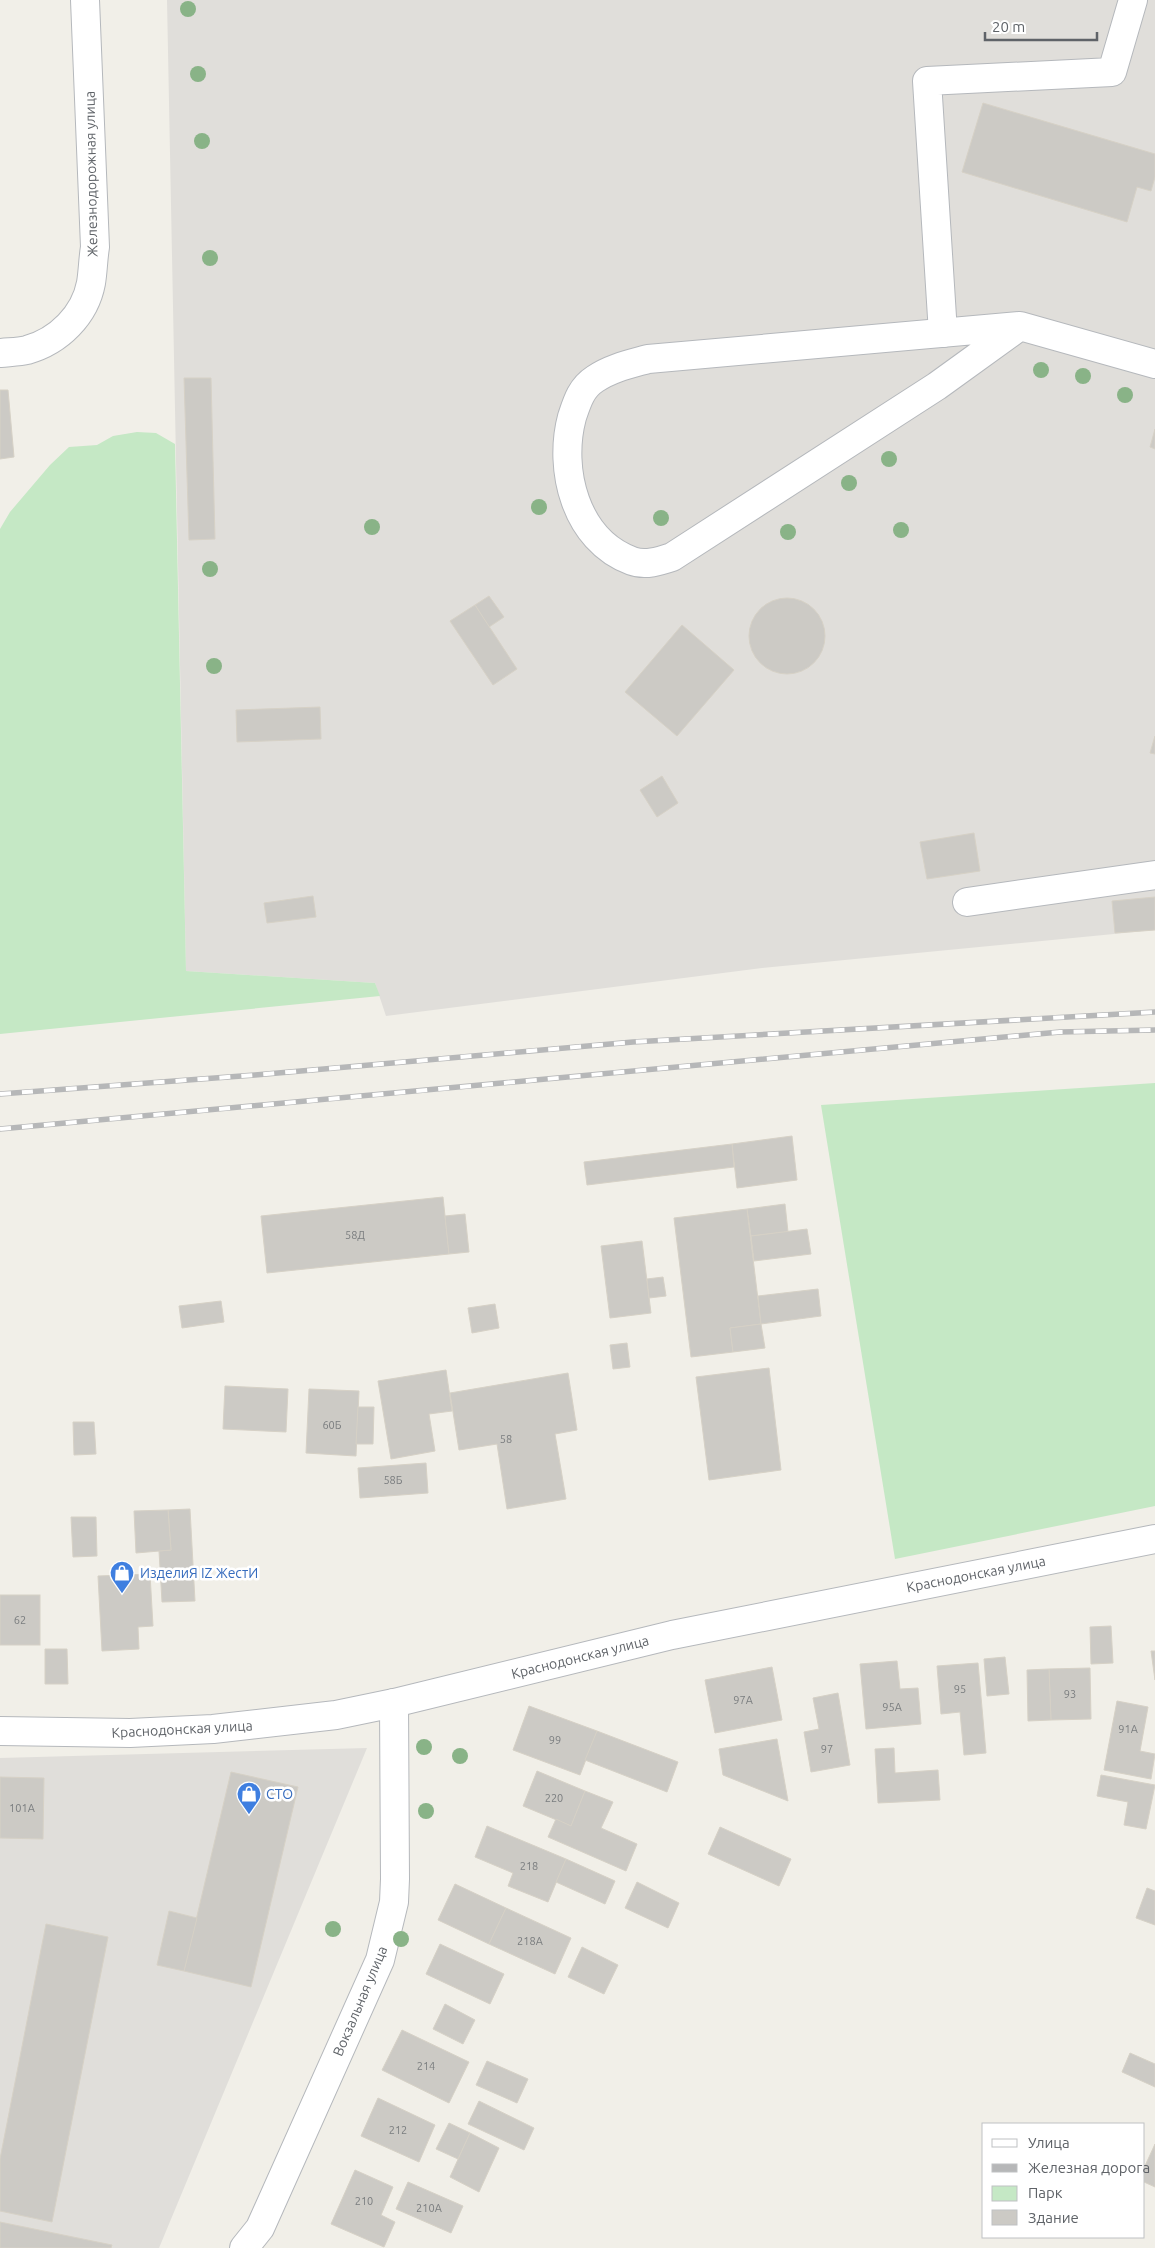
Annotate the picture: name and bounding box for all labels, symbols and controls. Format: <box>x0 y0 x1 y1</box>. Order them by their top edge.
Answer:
scale bar <box>985 10 1098 42</box>
text: 20 m <box>992 18 1025 35</box>
street label: Железнодорожная улица <box>82 91 100 257</box>
house number: 58Д <box>345 1229 365 1241</box>
house number: 60Б <box>322 1419 342 1431</box>
house number: 58 <box>500 1433 512 1445</box>
house number: 58Б <box>383 1474 403 1486</box>
street label: Краснодонская улица <box>905 1553 1047 1595</box>
shop icon: ИзделиЯ IZ ЖестИ <box>109 1560 135 1594</box>
place label: ИзделиЯ IZ ЖестИ <box>140 1565 258 1581</box>
house number: 62 <box>14 1614 26 1626</box>
street label: Краснодонская улица <box>509 1632 651 1682</box>
house number: 95 <box>954 1683 966 1695</box>
house number: 93 <box>1064 1688 1076 1700</box>
house number: 97А <box>733 1694 754 1706</box>
house number: 95А <box>882 1701 903 1713</box>
street label: Краснодонская улица <box>111 1717 253 1741</box>
house number: 91А <box>1118 1723 1139 1735</box>
house number: 99 <box>549 1734 561 1746</box>
house number: 97 <box>821 1743 833 1755</box>
shop icon: СТО <box>236 1781 262 1815</box>
place label: СТО <box>266 1786 293 1802</box>
house number: 220 <box>545 1792 563 1804</box>
house number: 101А <box>9 1802 36 1814</box>
house number: 218 <box>520 1860 538 1872</box>
house number: 218А <box>517 1935 544 1947</box>
street label: Вокзальная улица <box>330 1944 390 2058</box>
house number: 214 <box>417 2060 435 2072</box>
legend <box>982 2123 1145 2238</box>
house number: 212 <box>389 2124 407 2136</box>
text: Улица <box>1028 2134 1070 2151</box>
text: Железная дорога <box>1028 2159 1150 2176</box>
text: Парк <box>1028 2184 1063 2201</box>
house number: 210 <box>355 2195 373 2207</box>
house number: 210А <box>416 2202 443 2214</box>
text: Здание <box>1028 2209 1079 2226</box>

